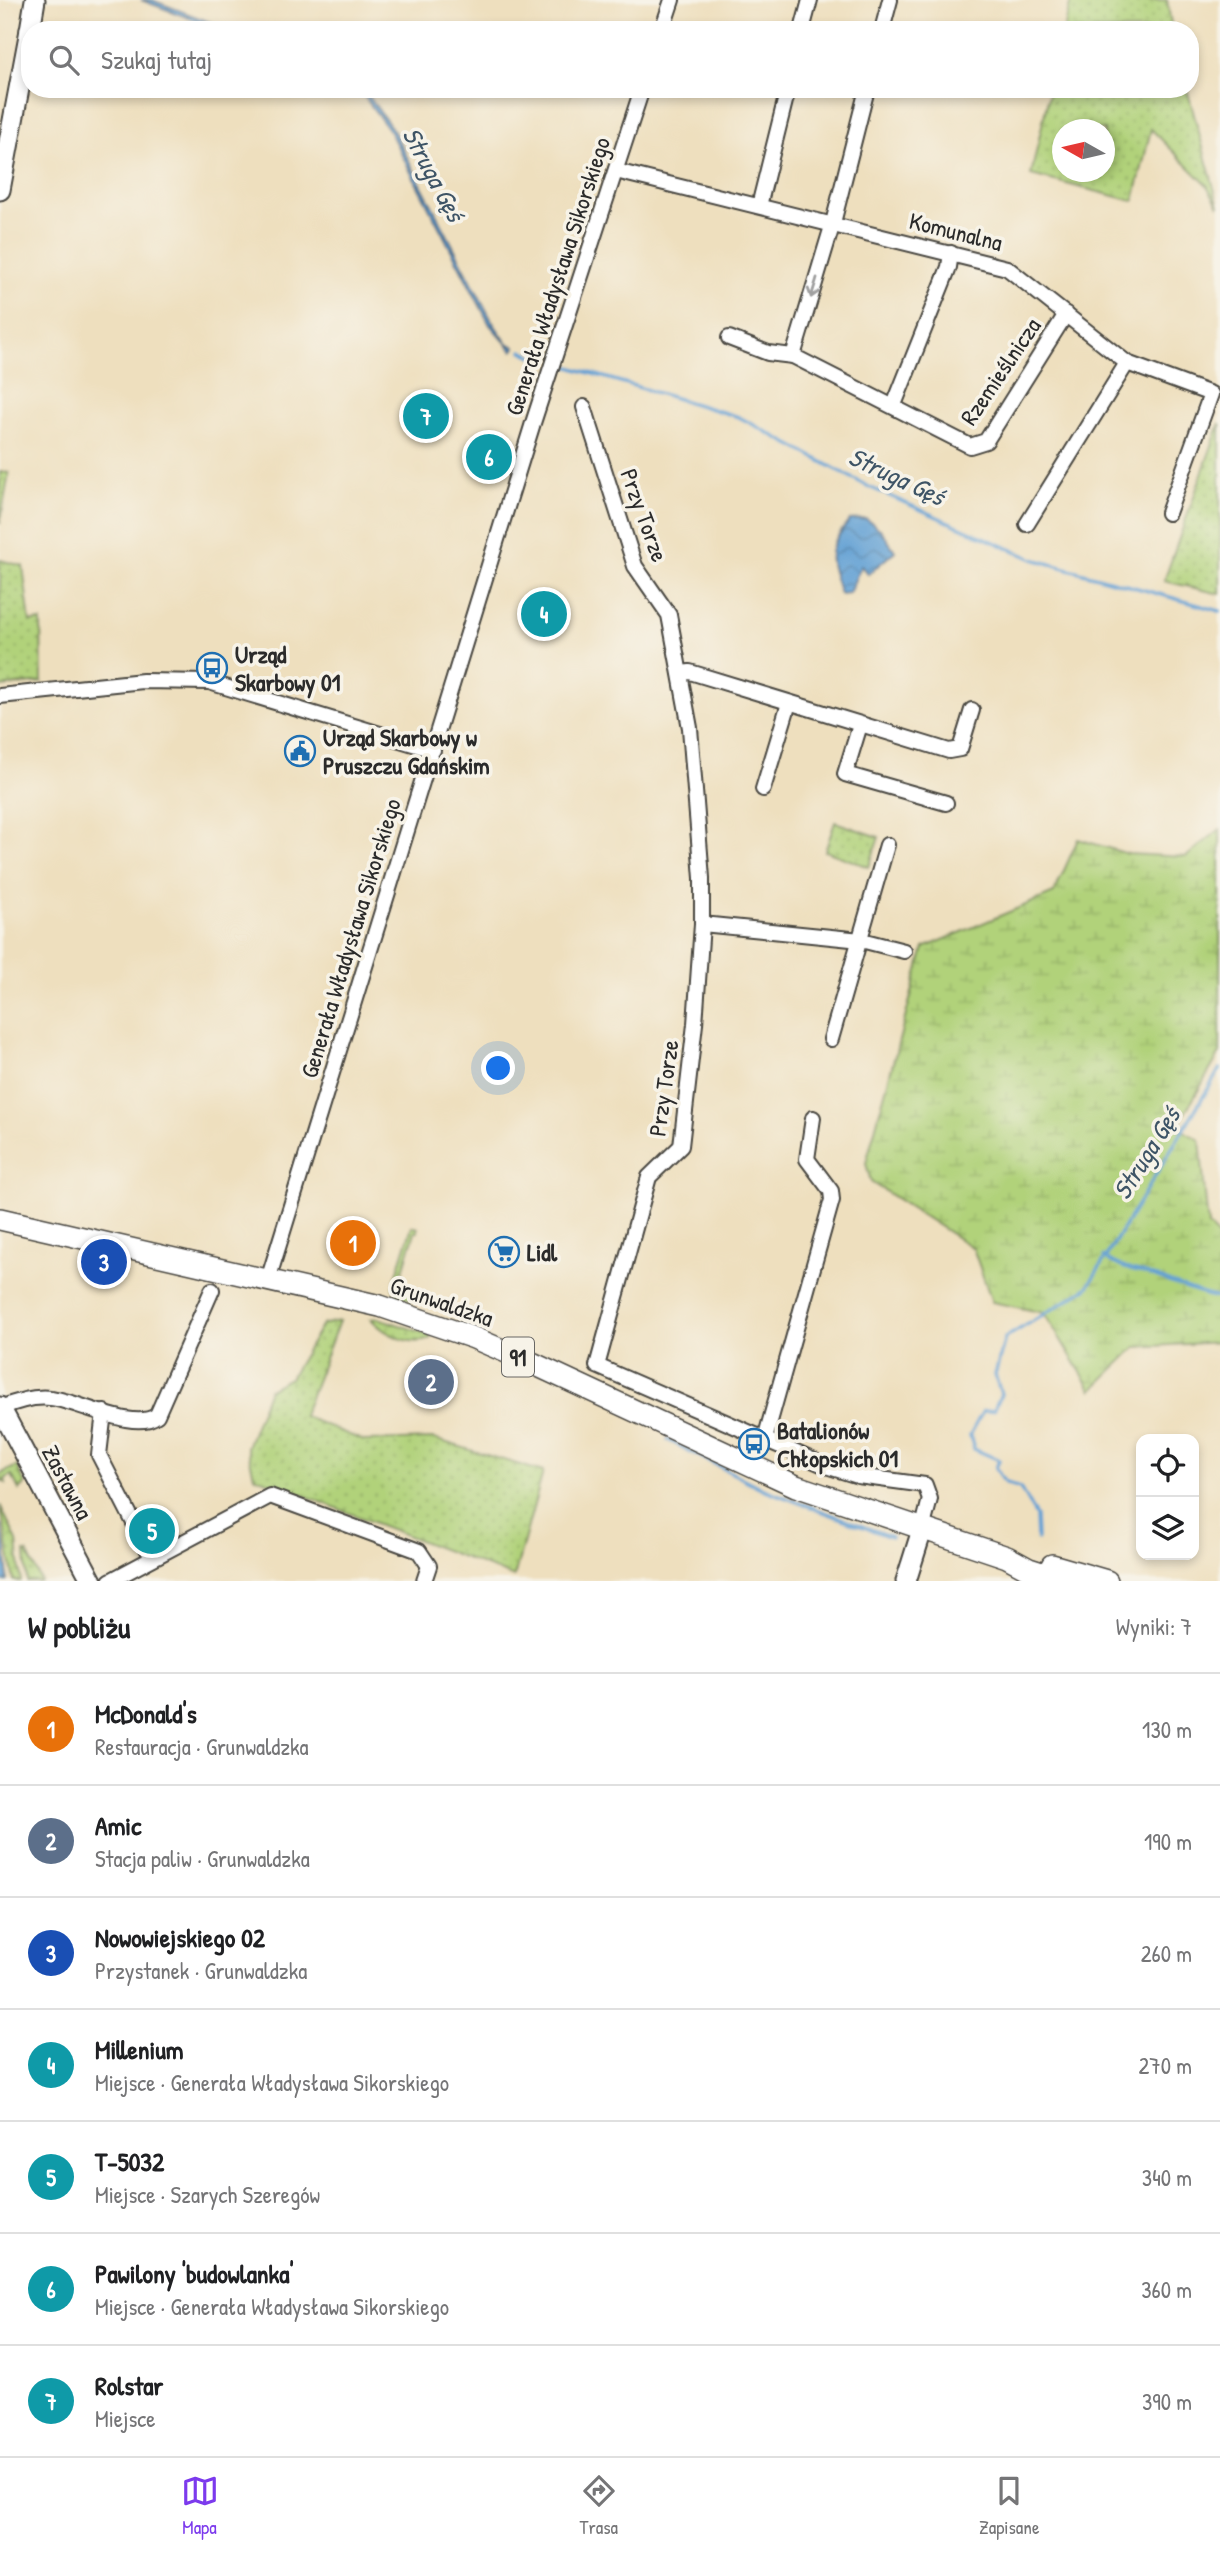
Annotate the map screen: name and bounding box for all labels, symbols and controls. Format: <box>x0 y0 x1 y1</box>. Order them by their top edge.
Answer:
search box <box>21 21 1199 98</box>
icon: search <box>45 41 83 79</box>
text: Szukaj tutaj <box>101 42 212 77</box>
north arrow <box>1052 119 1115 182</box>
water label: Struga Gęś <box>394 121 474 229</box>
street label: Generała Władysława Sikorskiego <box>497 133 617 419</box>
street label: Komunalna <box>906 204 1006 258</box>
one-way arrow <box>806 277 819 299</box>
street label: Rzemieślnicza <box>952 311 1048 431</box>
pin: 7 <box>403 390 449 442</box>
pin: 6 <box>466 431 512 483</box>
water label: Struga Gęś <box>843 439 952 515</box>
street label: Przy Torze <box>613 464 677 566</box>
pin: 4 <box>521 588 567 640</box>
place label: Urząd Skarbowy 01 <box>235 638 341 699</box>
bus stop icon: Urząd Skarbowy 01 <box>195 651 229 685</box>
place label: Urząd Skarbowy w Pruszczu Gdańskim <box>323 721 490 781</box>
public building icon: Urząd Skarbowy w Pruszczu Gdańskim <box>283 734 317 768</box>
street label: Generała Władysława Sikorskiego <box>292 794 408 1082</box>
street label: Przy Torze <box>640 1037 686 1138</box>
your location <box>481 1051 515 1085</box>
water label: Struga Gęś <box>1104 1099 1190 1206</box>
pin: 1 <box>330 1217 376 1269</box>
supermarket icon: Lidl <box>487 1235 521 1269</box>
pin: 3 <box>81 1236 127 1288</box>
place label: Lidl <box>527 1236 558 1268</box>
street label: Grunwaldzka <box>386 1268 498 1334</box>
road number: 91 <box>502 1338 534 1376</box>
pin: 2 <box>408 1356 454 1408</box>
place label: Batalionów Chłopskich 01 <box>777 1414 899 1475</box>
bus stop icon: Batalionów Chłopskich 01 <box>737 1427 771 1461</box>
map controls <box>1136 1434 1199 1560</box>
button: locate <box>1136 1434 1199 1497</box>
street label: Zastawna <box>35 1439 101 1525</box>
button: layers <box>1136 1497 1199 1560</box>
pin: 5 <box>129 1505 175 1557</box>
text: W pobliżu <box>28 1607 130 1647</box>
text: Wyniki: 7 <box>1116 1611 1192 1642</box>
text: McDonald's <box>95 1696 197 1731</box>
text: 1 <box>47 1714 55 1745</box>
text: 130 m <box>1142 1714 1192 1745</box>
text: Restauracja · Grunwaldzka <box>95 1731 309 1762</box>
text: Amic <box>95 1808 141 1843</box>
text: 2 <box>46 1826 56 1857</box>
text: 190 m <box>1144 1826 1192 1857</box>
text: Stacja paliw · Grunwaldzka <box>95 1843 310 1874</box>
text: Nowowiejskiego 02 <box>95 1920 265 1955</box>
text: 3 <box>46 1938 56 1969</box>
text: 260 m <box>1141 1938 1192 1969</box>
text: Przystanek · Grunwaldzka <box>95 1955 307 1986</box>
text: Millenium <box>95 2032 184 2067</box>
text: 4 <box>47 2050 55 2081</box>
text: 270 m <box>1139 2050 1192 2081</box>
text: Miejsce · Generała Władysława Sikorskiego <box>95 2067 449 2098</box>
text: T-5032 <box>95 2144 164 2179</box>
text: 5 <box>46 2162 56 2193</box>
text: 340 m <box>1142 2162 1192 2193</box>
text: Miejsce · Szarych Szeregów <box>95 2179 320 2210</box>
text: Pawilony 'budowlanka' <box>95 2256 294 2291</box>
text: 6 <box>46 2274 56 2305</box>
text: 360 m <box>1141 2274 1192 2305</box>
text: Miejsce · Generała Władysława Sikorskiego <box>95 2291 449 2322</box>
text: Rolstar <box>95 2368 163 2403</box>
text: 7 <box>45 2386 57 2417</box>
text: 390 m <box>1142 2386 1192 2417</box>
text: Miejsce <box>95 2403 155 2434</box>
tab: Mapa <box>181 2472 219 2540</box>
tab: Trasa <box>580 2472 618 2540</box>
tab: Zapisane <box>979 2472 1039 2540</box>

